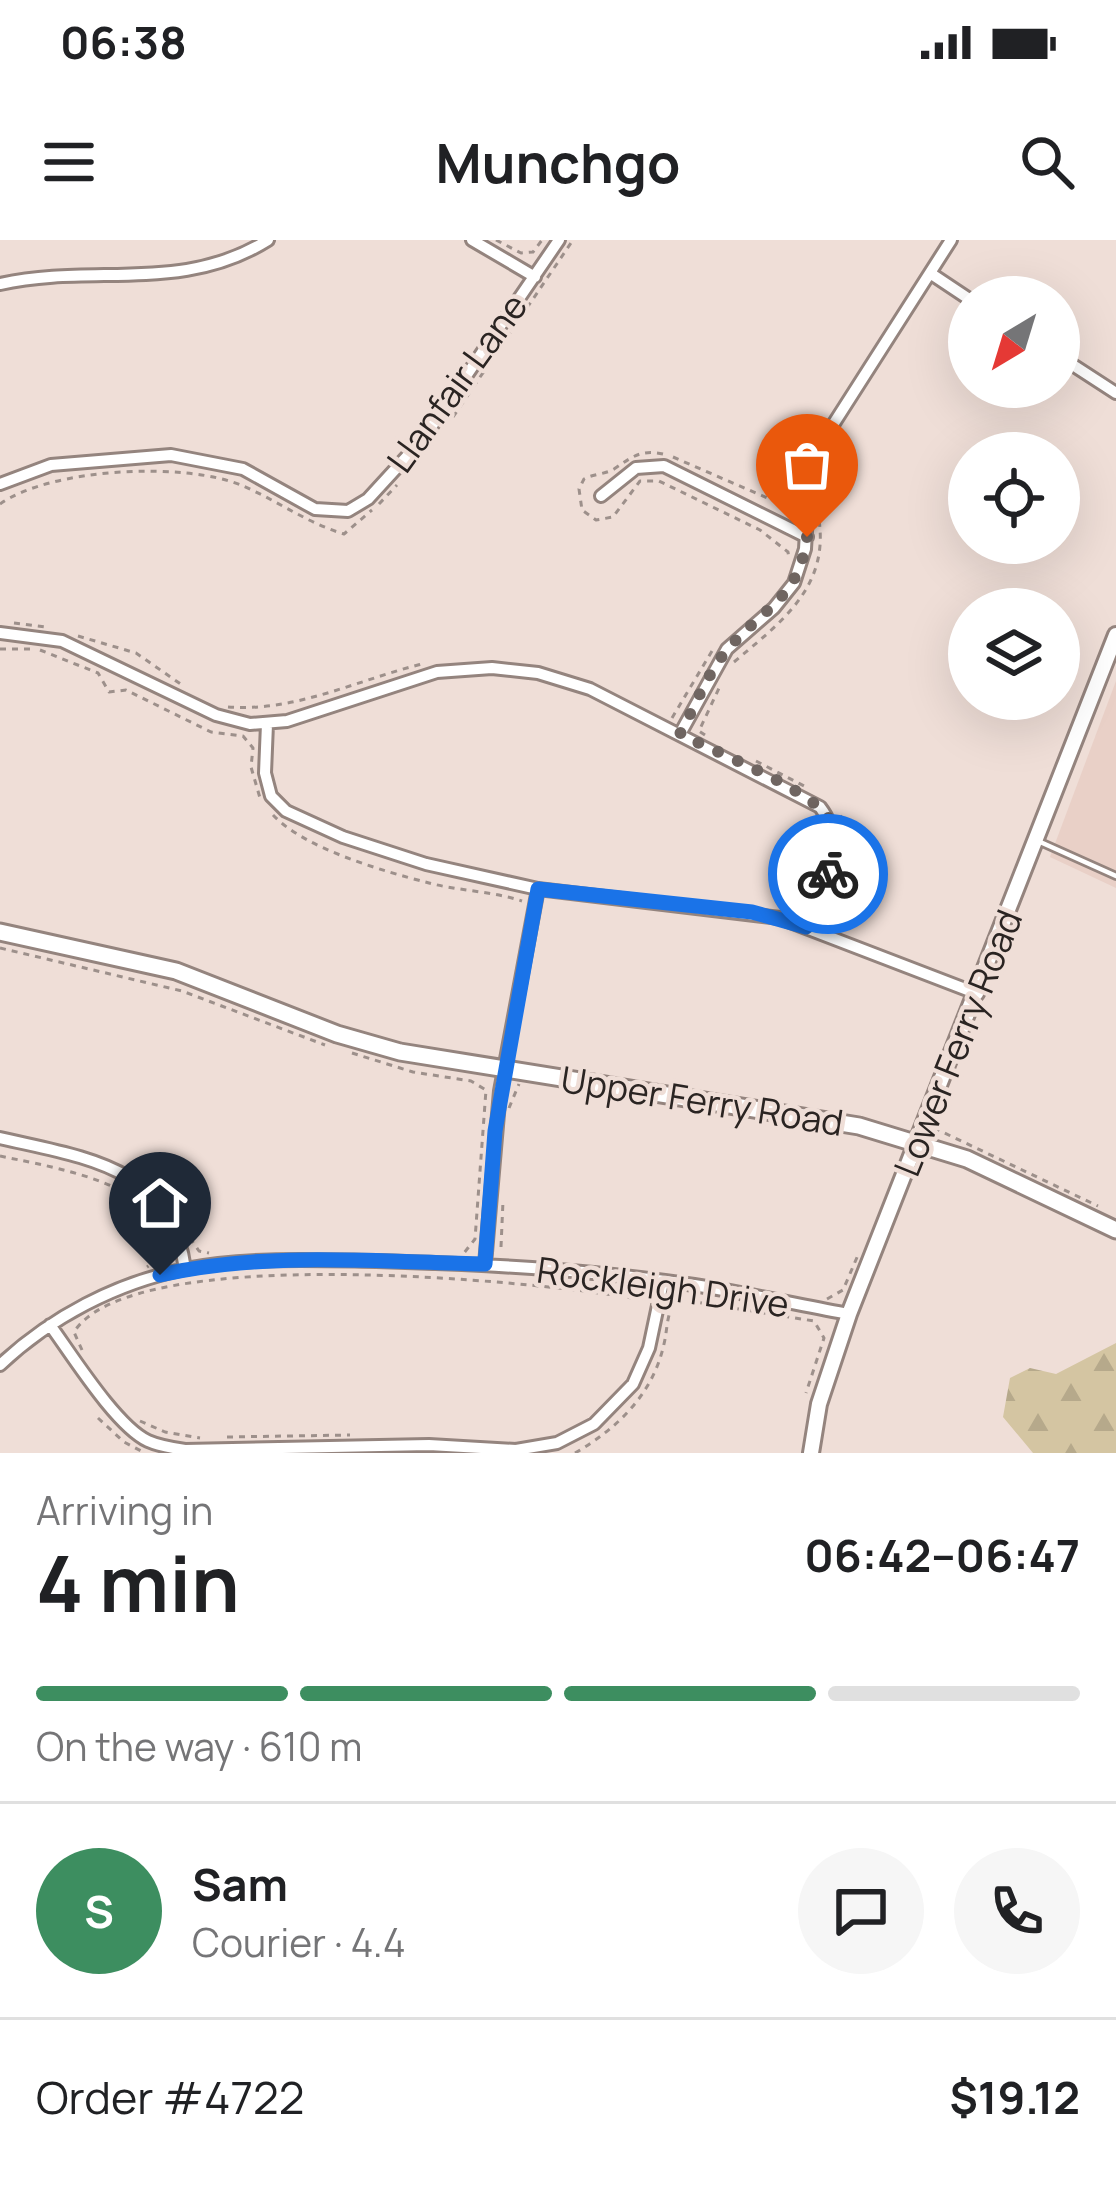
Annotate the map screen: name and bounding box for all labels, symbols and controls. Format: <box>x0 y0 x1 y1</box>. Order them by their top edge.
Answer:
text: 06:38 <box>60 11 187 73</box>
text: Munchgo <box>436 125 680 199</box>
icon: menu <box>36 129 102 195</box>
icon: search <box>1014 129 1080 195</box>
north arrow <box>948 276 1080 408</box>
map controls <box>948 276 1080 720</box>
street label: Llanfair Lane <box>375 283 538 482</box>
pin <box>756 414 858 537</box>
icon: bag <box>774 432 840 498</box>
button: locate <box>948 432 1080 564</box>
button: layers <box>948 588 1080 720</box>
courier <box>768 814 888 934</box>
icon: bike <box>795 841 861 907</box>
street label: Lower Ferry Road <box>882 902 1033 1183</box>
street label: Upper Ferry Road <box>558 1054 847 1147</box>
pin <box>109 1152 211 1275</box>
icon: home <box>127 1170 193 1236</box>
street label: Rockleigh Drive <box>534 1245 792 1328</box>
text: Arriving in <box>36 1483 213 1537</box>
text: 06:42–06:47 <box>804 1524 1080 1586</box>
text: 4 min <box>36 1529 240 1635</box>
text: On the way · 610 m <box>36 1719 362 1773</box>
button: chat <box>798 1848 924 1974</box>
button: phone <box>954 1848 1080 1974</box>
text: Sam <box>192 1853 288 1915</box>
text: S <box>84 1880 114 1942</box>
text: Courier · 4.4 <box>192 1915 406 1969</box>
text: Order #4722 <box>36 2066 304 2128</box>
text: $19.12 <box>950 2066 1080 2128</box>

